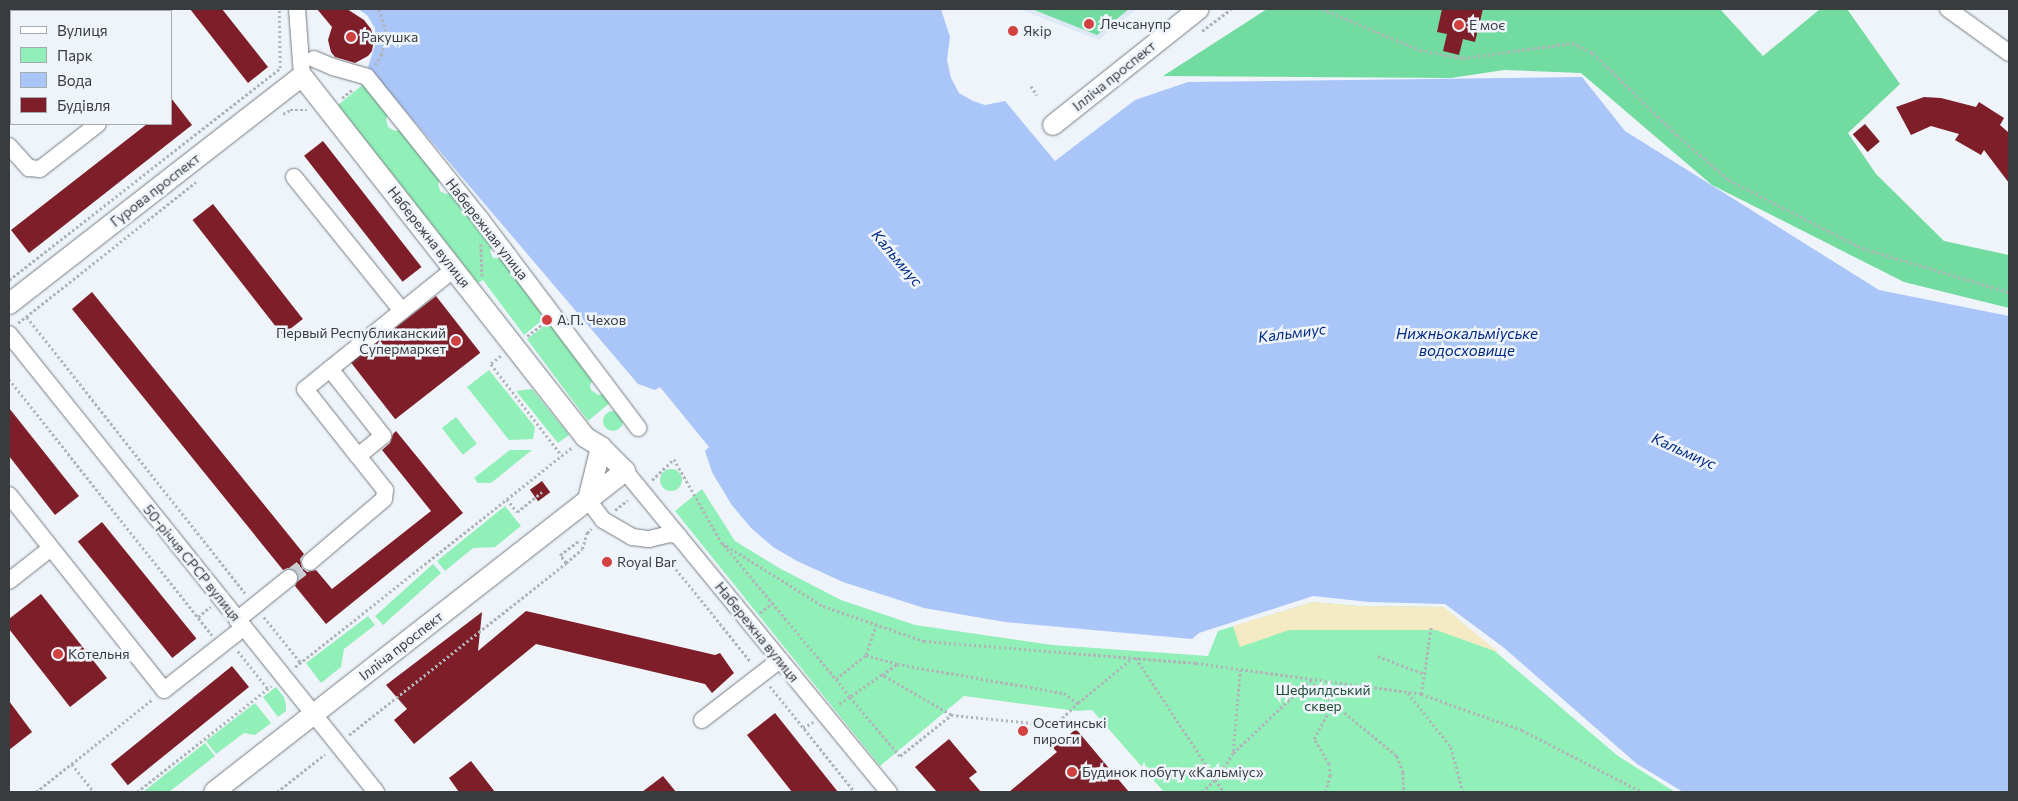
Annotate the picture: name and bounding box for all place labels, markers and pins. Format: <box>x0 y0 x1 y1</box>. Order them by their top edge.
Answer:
place label: Лечсанупр <box>1100 16 1171 32</box>
marker: Лечсанупр <box>1082 17 1096 31</box>
place label: Е моє <box>1469 17 1505 33</box>
marker: Е моє <box>1453 19 1465 31</box>
place label: Якір <box>1023 23 1052 39</box>
marker: Якір <box>1007 25 1019 37</box>
place label: Ракушка <box>361 29 418 45</box>
marker: Ракушка <box>345 31 357 43</box>
place label: А.П. Чехов <box>557 312 626 328</box>
marker: А.П. Чехов <box>541 314 553 326</box>
place label: Первый Республиканский Супермаркет <box>276 325 446 358</box>
marker: Первый Республиканский Супермаркет <box>450 335 462 347</box>
place label: Royal Bar <box>617 554 677 570</box>
marker: Royal Bar <box>601 556 613 568</box>
place label: Котельня <box>68 646 130 662</box>
marker: Котельня <box>52 648 64 660</box>
place label: Осетинські пироги <box>1033 715 1107 748</box>
marker: Осетинські пироги <box>1017 725 1029 737</box>
place label: Будинок побуту «Кальміус» <box>1082 764 1264 780</box>
marker: Будинок побуту «Кальміус» <box>1066 766 1078 778</box>

